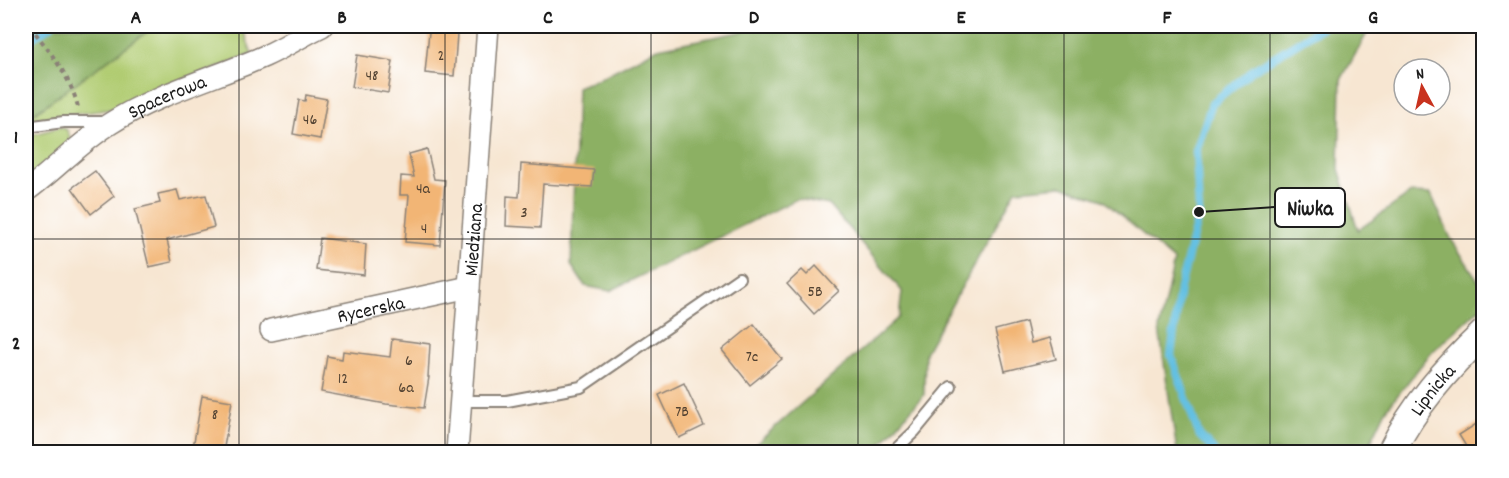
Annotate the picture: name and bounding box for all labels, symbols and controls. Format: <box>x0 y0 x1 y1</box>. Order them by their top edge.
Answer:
text: A <box>131 5 142 33</box>
text: B <box>337 5 347 33</box>
text: C <box>543 5 553 33</box>
text: D <box>749 5 760 33</box>
text: E <box>956 5 966 33</box>
text: F <box>1163 5 1173 33</box>
text: G <box>1368 5 1378 33</box>
house number: 2 <box>438 45 445 68</box>
north arrow <box>1392 57 1452 117</box>
text: N <box>1415 63 1426 87</box>
house number: 48 <box>365 65 379 88</box>
street label: Spacerowa <box>124 69 211 128</box>
house number: 46 <box>303 109 317 132</box>
text: 1 <box>14 125 18 153</box>
house number: 4a <box>416 178 431 201</box>
callout: Niwka <box>1275 188 1345 227</box>
text: Niwka <box>1287 196 1334 226</box>
street label: Miedziana <box>459 202 492 277</box>
house number: 3 <box>520 202 528 225</box>
house number: 4 <box>421 218 427 241</box>
house number: 5B <box>808 281 823 304</box>
street label: Rycerska <box>335 290 408 332</box>
text: 2 <box>12 331 20 359</box>
house number: 7c <box>746 346 758 369</box>
house number: 6 <box>405 350 413 373</box>
street label: Lipnicka <box>1405 359 1464 423</box>
house number: 12 <box>338 368 348 391</box>
house number: 6a <box>398 377 414 400</box>
house number: 7B <box>675 401 689 424</box>
house number: 8 <box>212 404 218 427</box>

